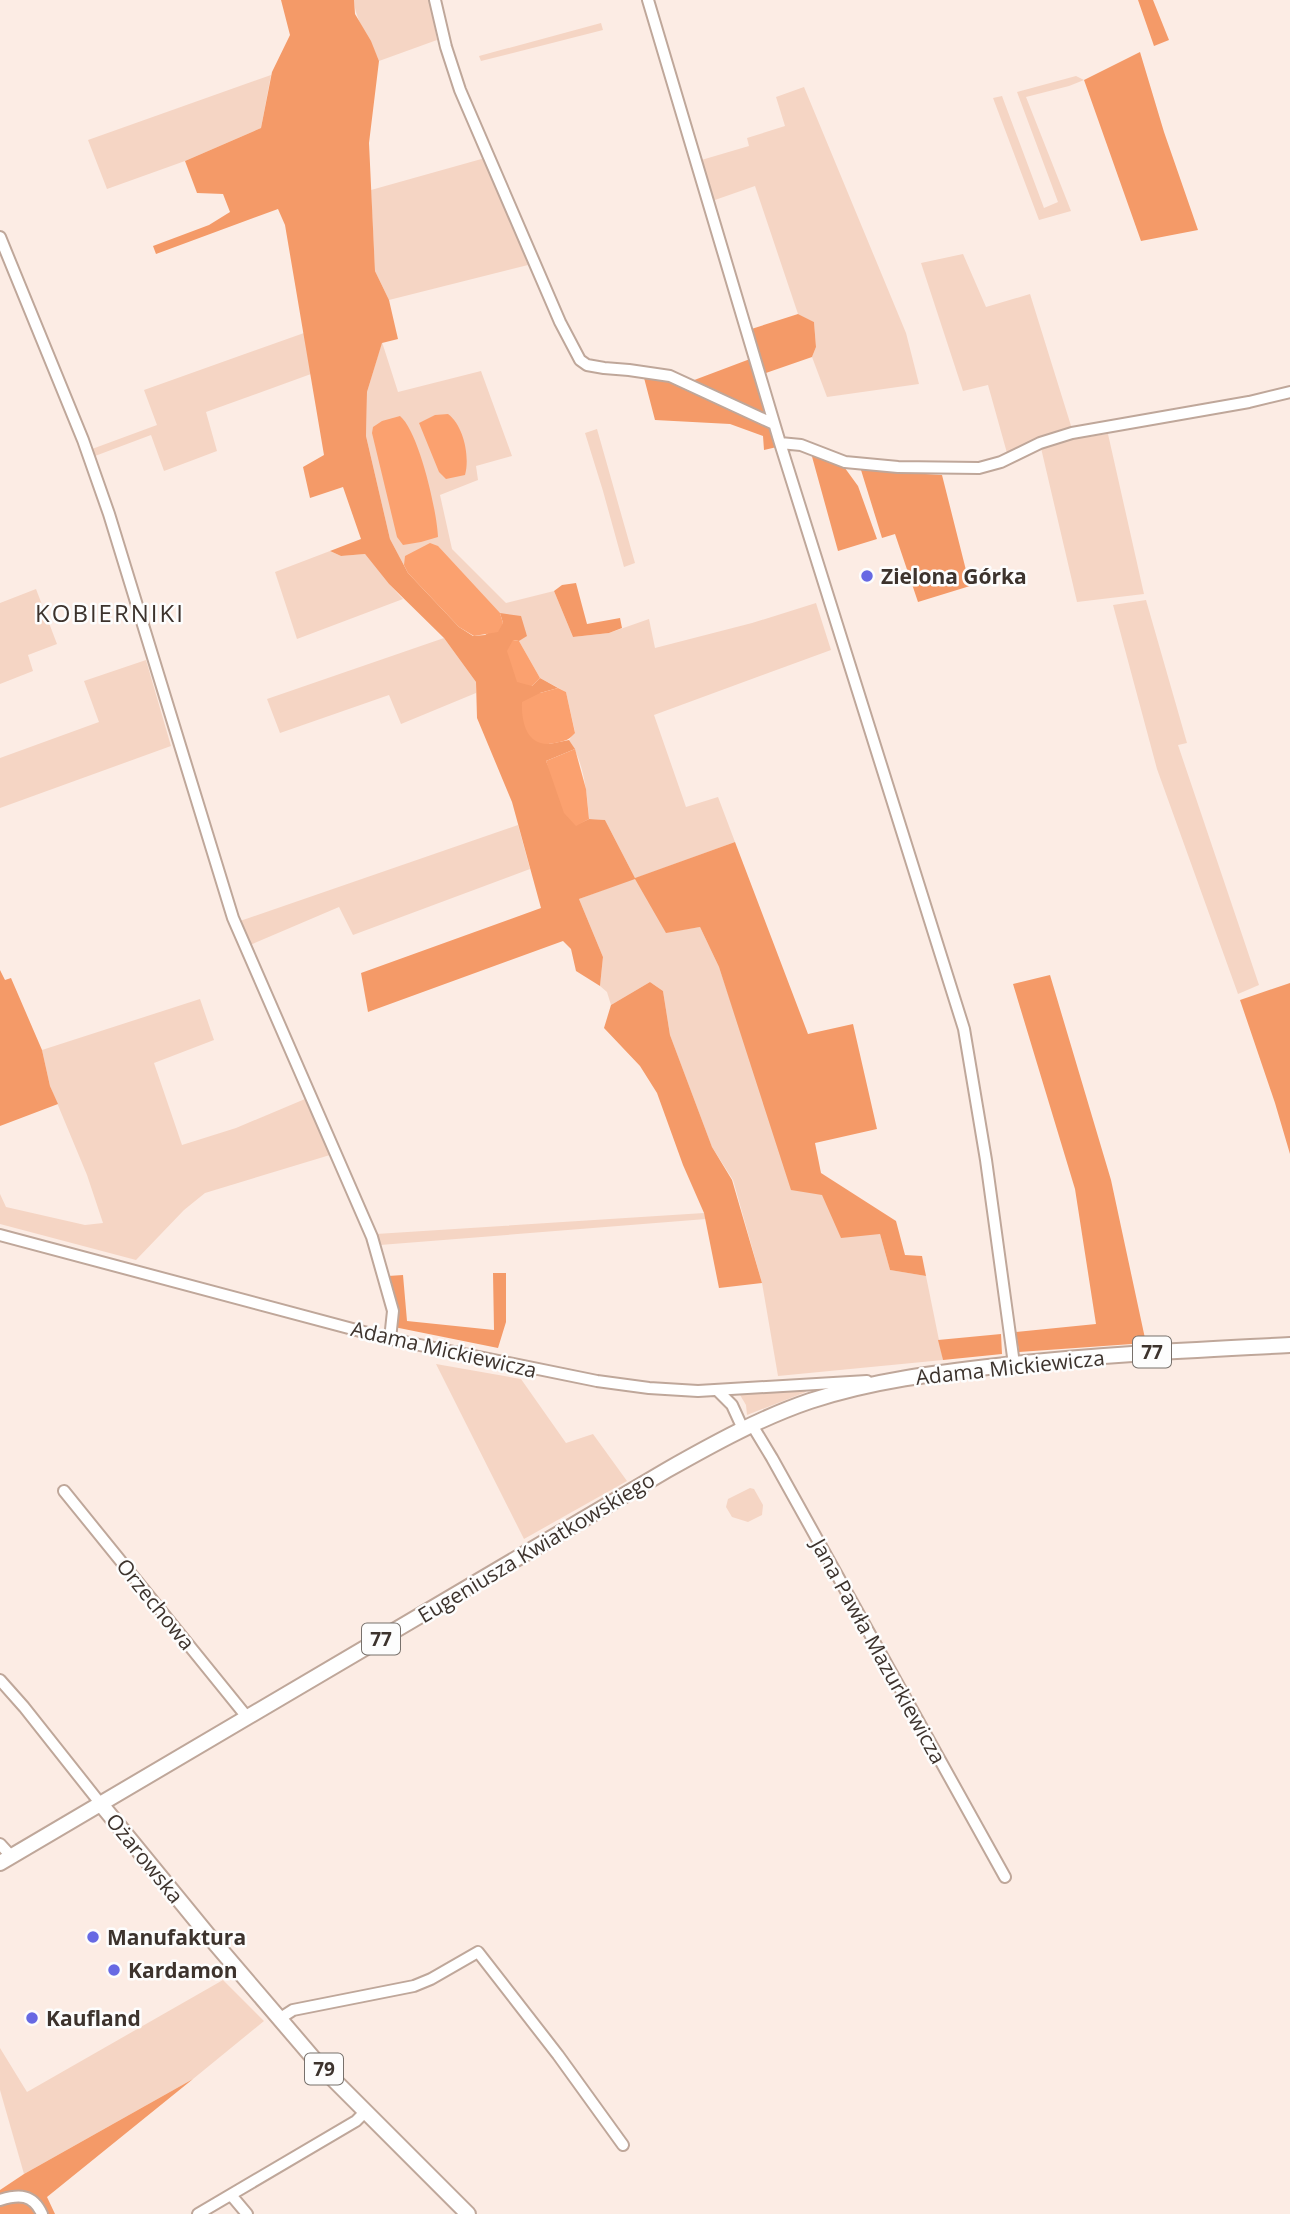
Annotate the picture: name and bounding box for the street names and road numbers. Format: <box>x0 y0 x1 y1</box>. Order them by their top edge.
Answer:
street label: Adama Mickiewicza <box>348 1314 540 1384</box>
road number: 77 <box>1133 1336 1171 1368</box>
street label: Adama Mickiewicza <box>914 1343 1106 1391</box>
street label: Eugeniusza Kwiatkowskiego <box>412 1465 660 1629</box>
street label: Jana Pawła Mazurkiewicza <box>804 1532 953 1769</box>
street label: Orzechowa <box>110 1552 202 1656</box>
road number: 77 <box>362 1624 400 1654</box>
street label: Ożarowska <box>100 1807 190 1909</box>
road number: 79 <box>305 2054 343 2084</box>

